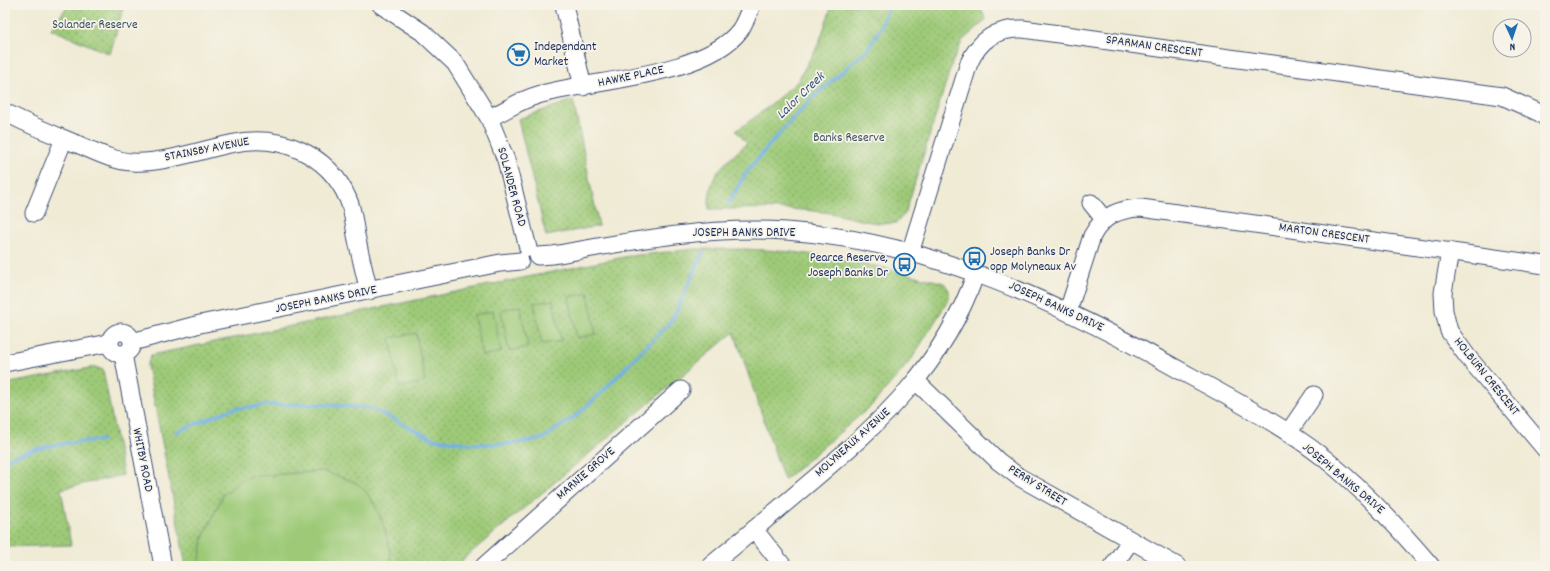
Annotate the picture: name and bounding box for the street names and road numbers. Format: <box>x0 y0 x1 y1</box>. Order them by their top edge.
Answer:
street label: SPARMAN CRESCENT <box>1104 31 1204 63</box>
street label: HAWKE PLACE <box>596 61 666 93</box>
street label: STAINSBY AVENUE <box>163 132 251 168</box>
street label: SOLANDER ROAD <box>491 145 531 229</box>
street label: MARTON CRESCENT <box>1277 218 1371 250</box>
street label: JOSEPH BANKS DRIVE <box>693 224 796 243</box>
street label: JOSEPH BANKS DRIVE <box>1005 277 1107 337</box>
street label: JOSEPH BANKS DRIVE <box>274 281 378 319</box>
street label: HOLBURN CRESCENT <box>1448 334 1524 420</box>
street label: MOLYNEAUX AVENUE <box>811 404 895 482</box>
street label: WHITBY ROAD <box>126 426 158 494</box>
street label: JOSEPH BANKS DRIVE <box>1297 439 1389 519</box>
street label: MARNIE GROVE <box>552 443 620 505</box>
street label: PERRY STREET <box>1004 460 1070 512</box>

